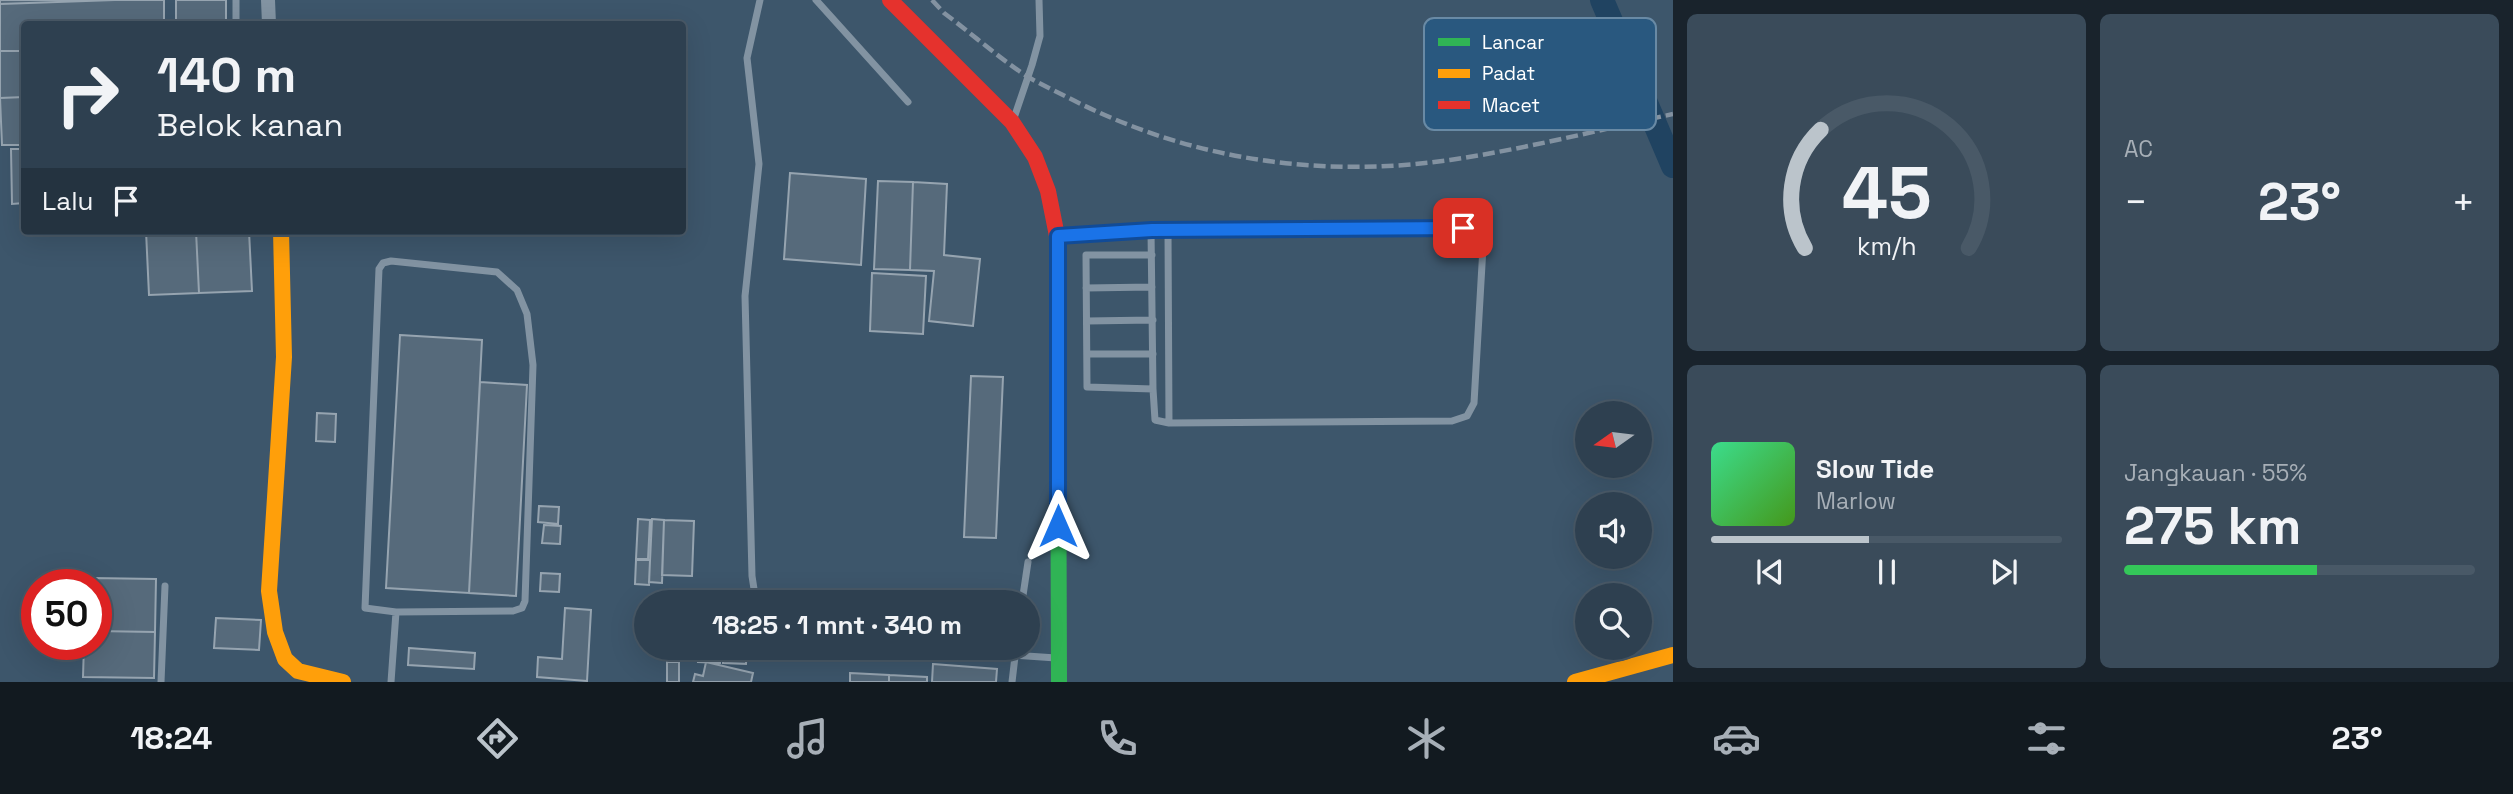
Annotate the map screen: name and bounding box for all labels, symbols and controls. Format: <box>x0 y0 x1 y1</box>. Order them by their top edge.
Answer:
legend <box>1424 18 1656 130</box>
text: Lancar <box>1482 30 1544 55</box>
text: 140 m <box>157 44 296 106</box>
icon: right <box>42 49 133 140</box>
text: Padat <box>1482 61 1535 86</box>
text: Macet <box>1482 93 1540 118</box>
text: Belok kanan <box>157 105 343 145</box>
text: AC <box>2124 134 2153 164</box>
text: 45 <box>1842 147 1931 240</box>
text: 23° <box>2258 169 2341 235</box>
text: − <box>2124 178 2148 226</box>
text: + <box>2451 178 2475 226</box>
icon: arrive <box>107 182 145 220</box>
text: Lalu <box>42 184 93 218</box>
pin <box>1433 198 1493 258</box>
icon: arrive <box>1444 209 1482 247</box>
text: km/h <box>1857 230 1916 262</box>
north arrow <box>1575 401 1652 478</box>
map controls <box>1575 401 1652 660</box>
text: Slow Tide <box>1816 452 1934 486</box>
text: Jangkauan · 55% <box>2124 458 2307 488</box>
text: Marlow <box>1816 486 1896 516</box>
position arrow <box>1021 489 1095 563</box>
button: sound <box>1575 492 1652 569</box>
text: 275 km <box>2124 493 2301 559</box>
icon: previous <box>1751 553 1789 591</box>
icon: pause <box>1868 553 1906 591</box>
icon: next <box>1985 553 2023 591</box>
speed limit sign: 50 <box>21 569 112 660</box>
button: search <box>1575 583 1652 660</box>
text: 18:25 · 1 mnt · 340 m <box>712 608 962 642</box>
icon: directions <box>473 714 522 763</box>
icon: music <box>783 714 832 763</box>
icon: phone <box>1093 714 1142 763</box>
icon: climate <box>1402 714 1451 763</box>
icon: car <box>1712 714 1761 763</box>
icon: filters <box>2022 714 2071 763</box>
text: 18:24 <box>130 718 212 758</box>
text: 23° <box>2331 718 2383 758</box>

